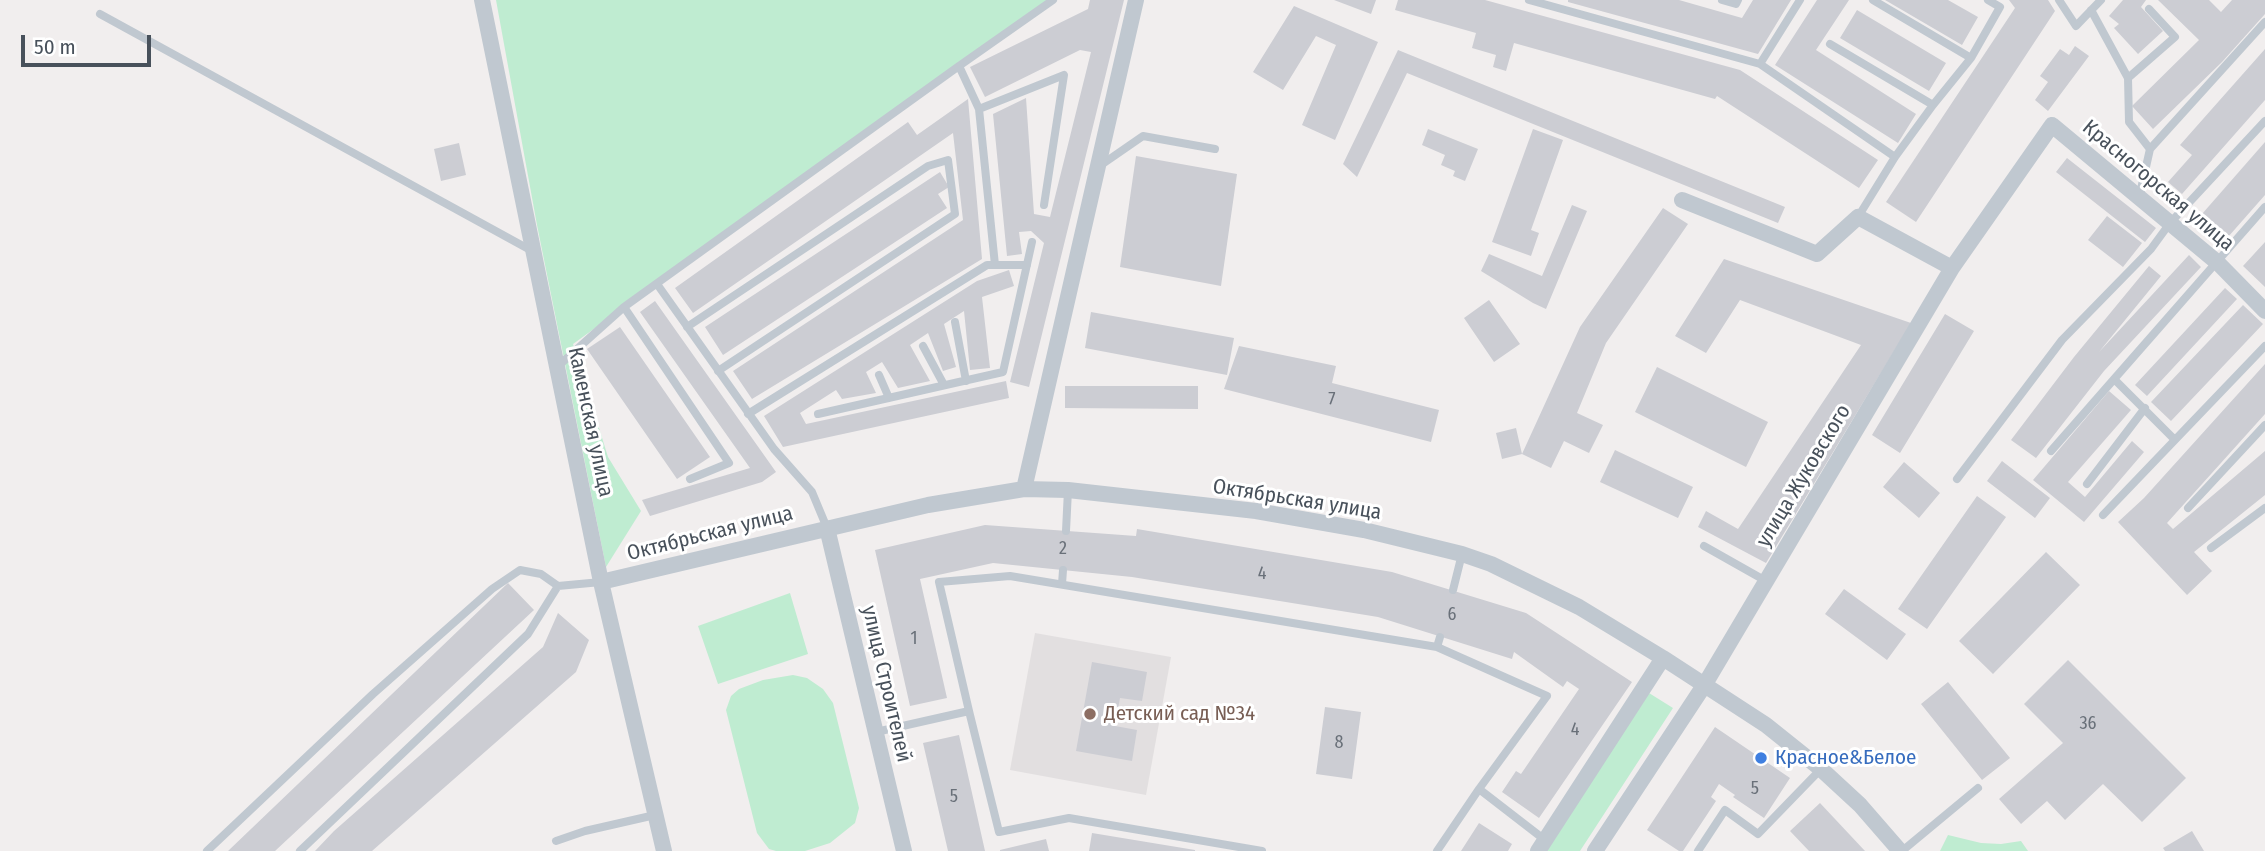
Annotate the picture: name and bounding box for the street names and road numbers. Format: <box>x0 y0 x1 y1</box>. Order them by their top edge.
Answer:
street label: Красногорская улица <box>2077 115 2239 257</box>
street label: Каменская улица <box>562 345 618 499</box>
street label: улица Жуковского <box>1752 400 1856 552</box>
street label: Октябрьская улица <box>1211 474 1383 526</box>
street label: Октябрьская улица <box>624 501 796 567</box>
street label: улица Строителей <box>856 603 916 765</box>

